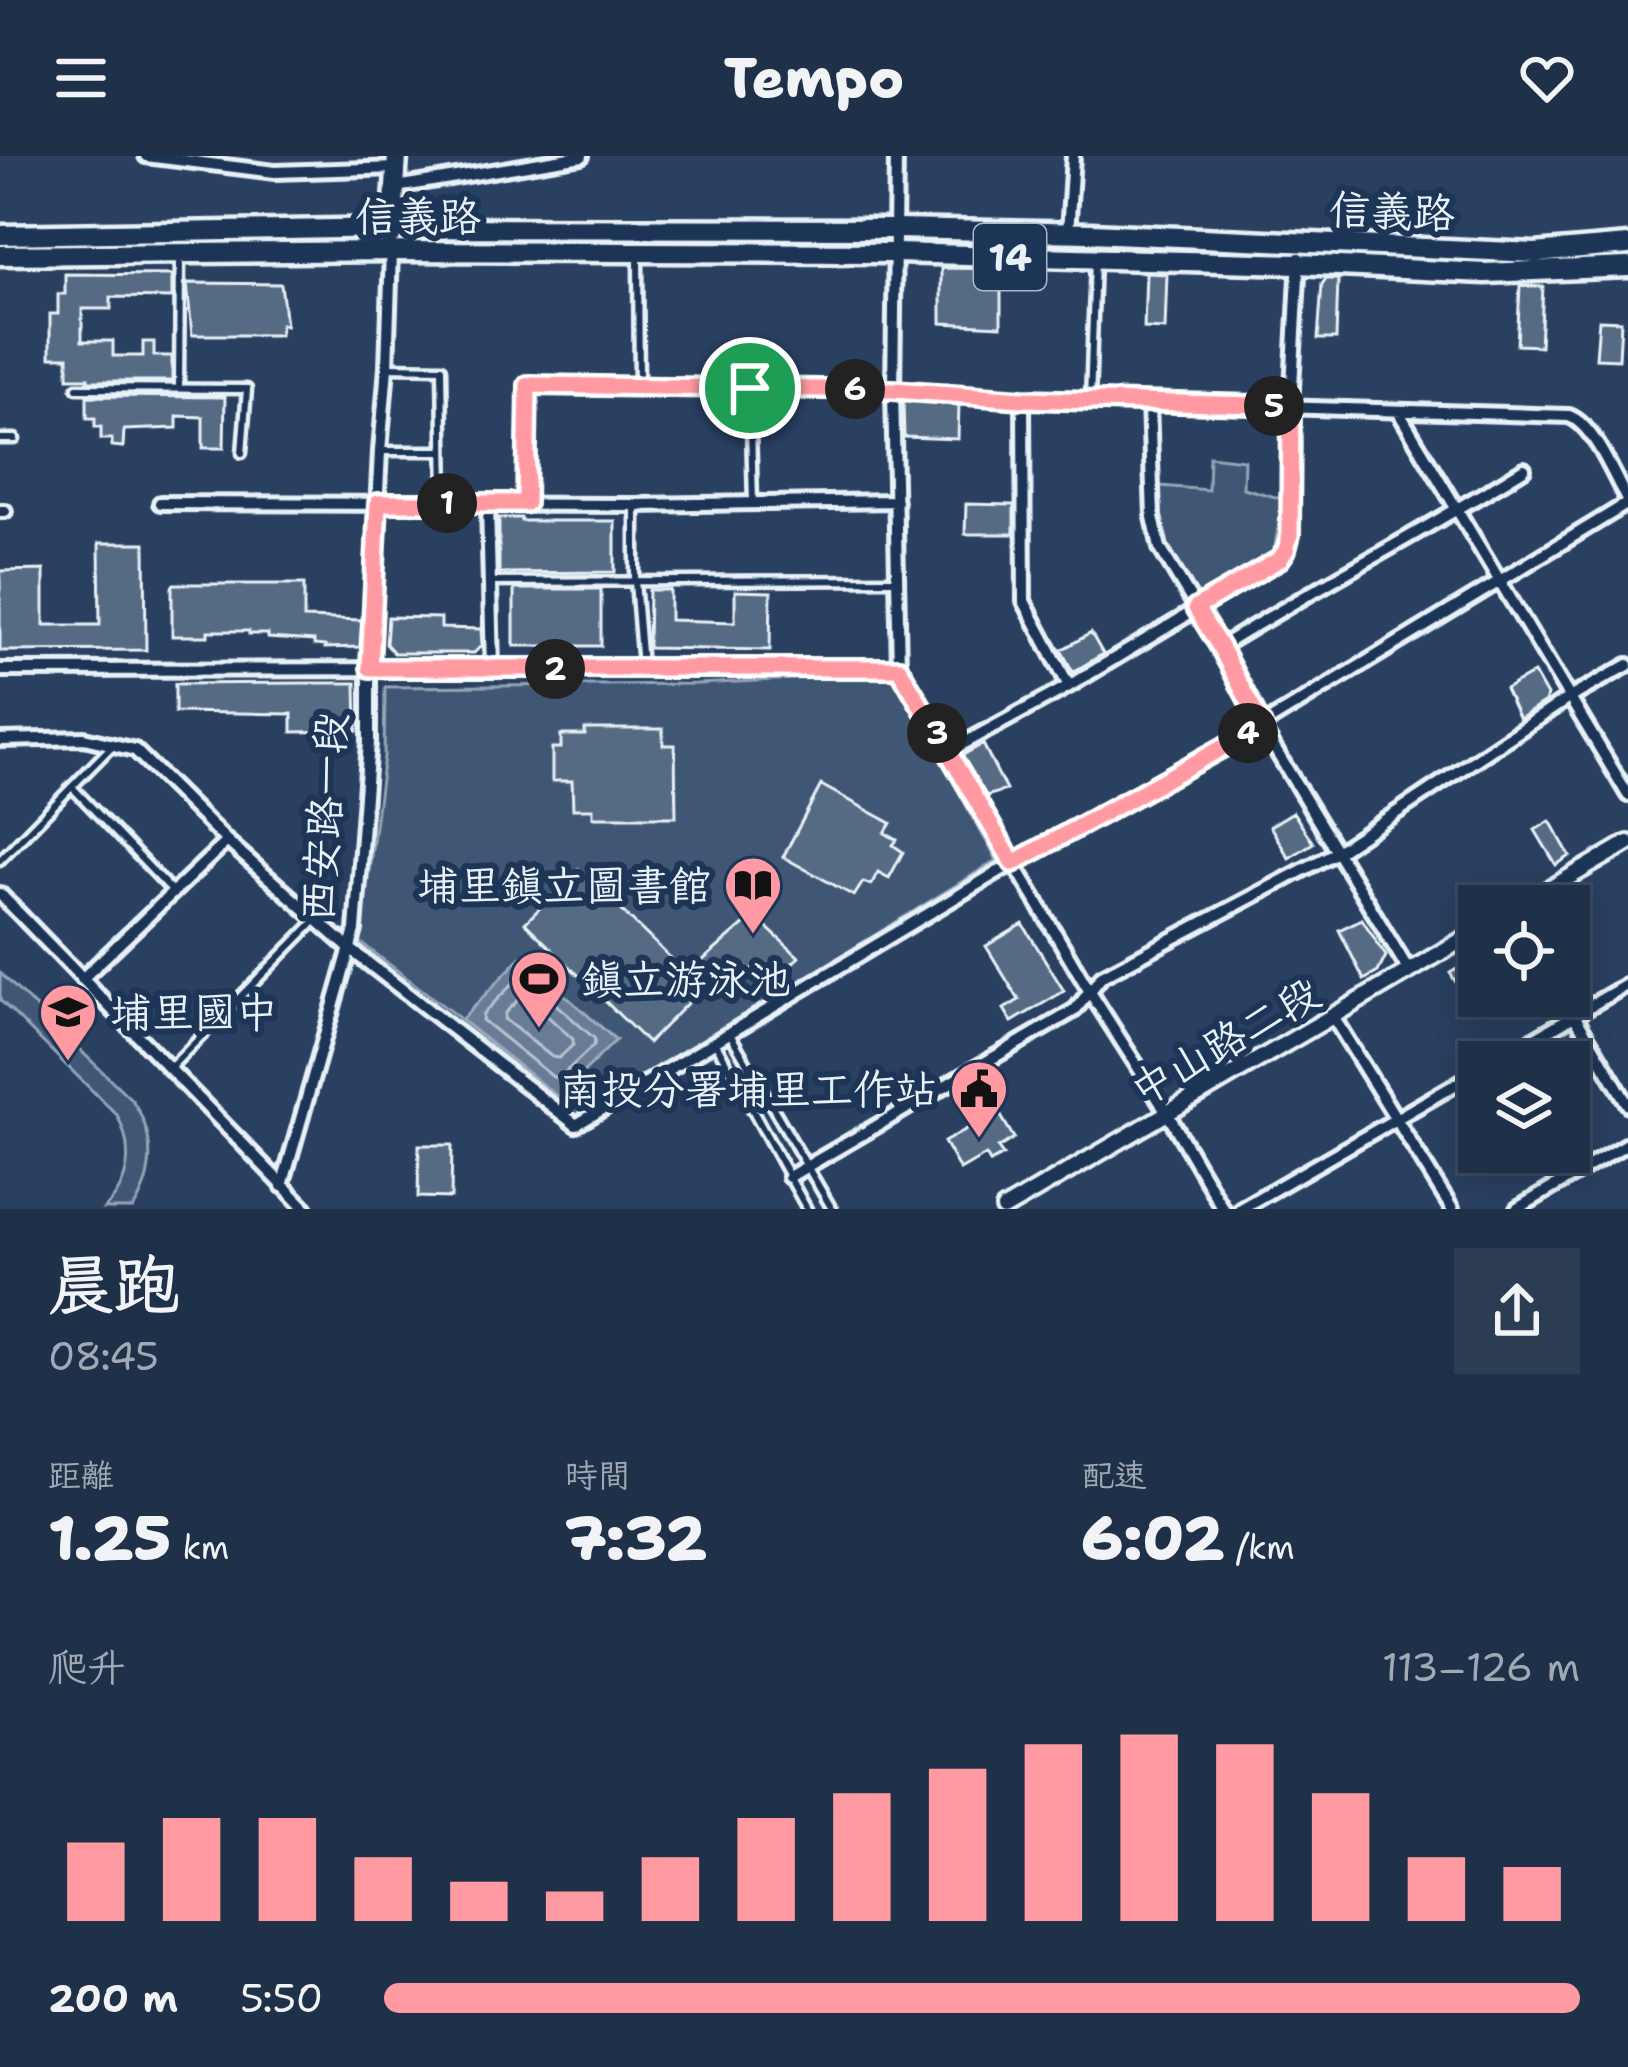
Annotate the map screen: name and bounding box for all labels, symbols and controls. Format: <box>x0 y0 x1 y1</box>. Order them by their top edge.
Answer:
text: Tempo <box>724 42 904 114</box>
icon: menu <box>48 45 114 111</box>
icon: heart <box>1514 45 1580 111</box>
street label: 信義路 <box>1328 181 1456 241</box>
street label: 信義路 <box>355 188 481 244</box>
road number: 14 <box>974 224 1046 290</box>
pin <box>699 337 801 439</box>
icon: arrive <box>717 355 783 421</box>
pin: 6 <box>825 359 885 419</box>
text: 6 <box>843 366 867 411</box>
pin: 5 <box>1244 376 1304 436</box>
text: 5 <box>1264 383 1284 428</box>
pin: 1 <box>417 473 477 533</box>
text: 1 <box>439 480 455 525</box>
pin: 2 <box>525 639 585 699</box>
text: 2 <box>543 646 567 691</box>
pin: 3 <box>907 703 967 763</box>
pin: 4 <box>1218 703 1278 763</box>
street label: 西安路一段 <box>289 710 359 924</box>
text: 3 <box>925 710 949 755</box>
text: 4 <box>1236 710 1260 755</box>
library icon: 埔里鎮立圖書館 <box>722 854 784 936</box>
place label: 埔里鎮立圖書館 <box>417 857 711 913</box>
map controls <box>1458 885 1590 1173</box>
button: locate <box>1458 885 1590 1017</box>
sports icon: 鎮立游泳池 <box>508 948 570 1030</box>
place label: 鎮立游泳池 <box>581 951 791 1007</box>
street label: 中山路二段 <box>1120 964 1330 1118</box>
school or university icon: 埔里國中 <box>37 981 99 1063</box>
place label: 埔里國中 <box>110 984 278 1040</box>
button: layers <box>1458 1041 1590 1173</box>
public building icon: 南投分署埔里工作站 <box>948 1058 1010 1140</box>
place label: 南投分署埔里工作站 <box>559 1061 937 1117</box>
text: 晨跑 <box>48 1241 180 1329</box>
button: share <box>1454 1248 1580 1374</box>
text: 08:45 <box>48 1330 159 1382</box>
text: 距離 <box>48 1453 114 1498</box>
text: 時間 <box>565 1453 631 1498</box>
text: 配速 <box>1081 1453 1147 1498</box>
text: 1.25 <box>48 1498 171 1578</box>
text: 7:32 <box>565 1498 707 1578</box>
text: 6:02 <box>1081 1498 1225 1578</box>
text: km <box>171 1525 229 1570</box>
text: /km <box>1225 1525 1295 1570</box>
text: 爬升 <box>48 1641 126 1693</box>
text: 113–126 m <box>1382 1641 1580 1693</box>
text: 200 m <box>48 1972 178 2024</box>
text: 5:50 <box>240 1972 323 2024</box>

